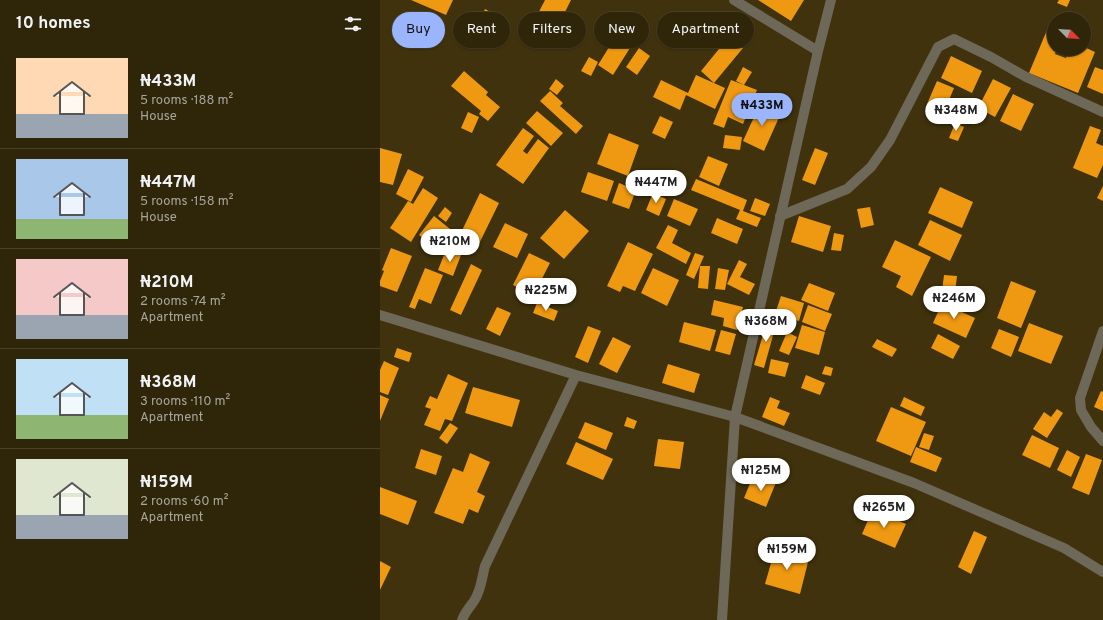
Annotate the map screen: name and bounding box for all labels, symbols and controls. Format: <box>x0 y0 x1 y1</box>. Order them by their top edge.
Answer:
chip: Buy <box>392 12 445 48</box>
chip: Rent <box>453 12 510 48</box>
chip: Filters <box>518 12 586 48</box>
chip: New <box>594 12 649 48</box>
chip: Apartment <box>657 12 754 48</box>
north arrow <box>1047 12 1091 56</box>
map controls <box>1047 12 1091 56</box>
text: 10 homes <box>16 13 91 35</box>
icon: filters <box>342 13 364 35</box>
text: ₦433M <box>140 71 196 93</box>
icon: home <box>48 74 96 122</box>
text: 5 rooms · 188 m² <box>140 93 233 109</box>
pin: ₦433M <box>734 93 790 127</box>
text: ₦433M <box>740 98 784 114</box>
pin: ₦348M <box>928 98 984 132</box>
text: ₦348M <box>934 103 978 119</box>
text: House <box>140 109 177 125</box>
pin: ₦447M <box>628 170 684 204</box>
text: ₦447M <box>140 172 196 194</box>
icon: home <box>48 175 96 223</box>
text: ₦447M <box>635 175 677 191</box>
text: 5 rooms · 158 m² <box>140 194 233 210</box>
text: House <box>140 210 177 226</box>
pin: ₦210M <box>422 229 478 263</box>
text: ₦210M <box>430 234 470 250</box>
text: ₦210M <box>140 272 194 294</box>
icon: home <box>48 275 96 323</box>
pin: ₦225M <box>518 278 574 312</box>
text: ₦225M <box>524 283 568 299</box>
pin: ₦246M <box>926 286 982 320</box>
text: ₦246M <box>932 291 976 307</box>
text: 2 rooms · 74 m² <box>140 294 225 310</box>
pin: ₦368M <box>738 309 794 343</box>
text: Apartment <box>140 310 203 326</box>
text: ₦368M <box>744 314 788 330</box>
text: ₦368M <box>140 372 196 394</box>
icon: home <box>48 375 96 423</box>
text: 3 rooms · 110 m² <box>140 394 230 410</box>
text: Apartment <box>140 410 203 426</box>
pin: ₦125M <box>733 458 789 492</box>
text: ₦125M <box>741 463 781 479</box>
text: ₦159M <box>140 472 193 494</box>
icon: home <box>48 475 96 523</box>
text: 2 rooms · 60 m² <box>140 494 229 510</box>
pin: ₦265M <box>856 495 912 529</box>
text: ₦265M <box>862 500 906 516</box>
text: Apartment <box>140 510 203 526</box>
pin: ₦159M <box>759 537 815 571</box>
text: ₦159M <box>767 542 807 558</box>

